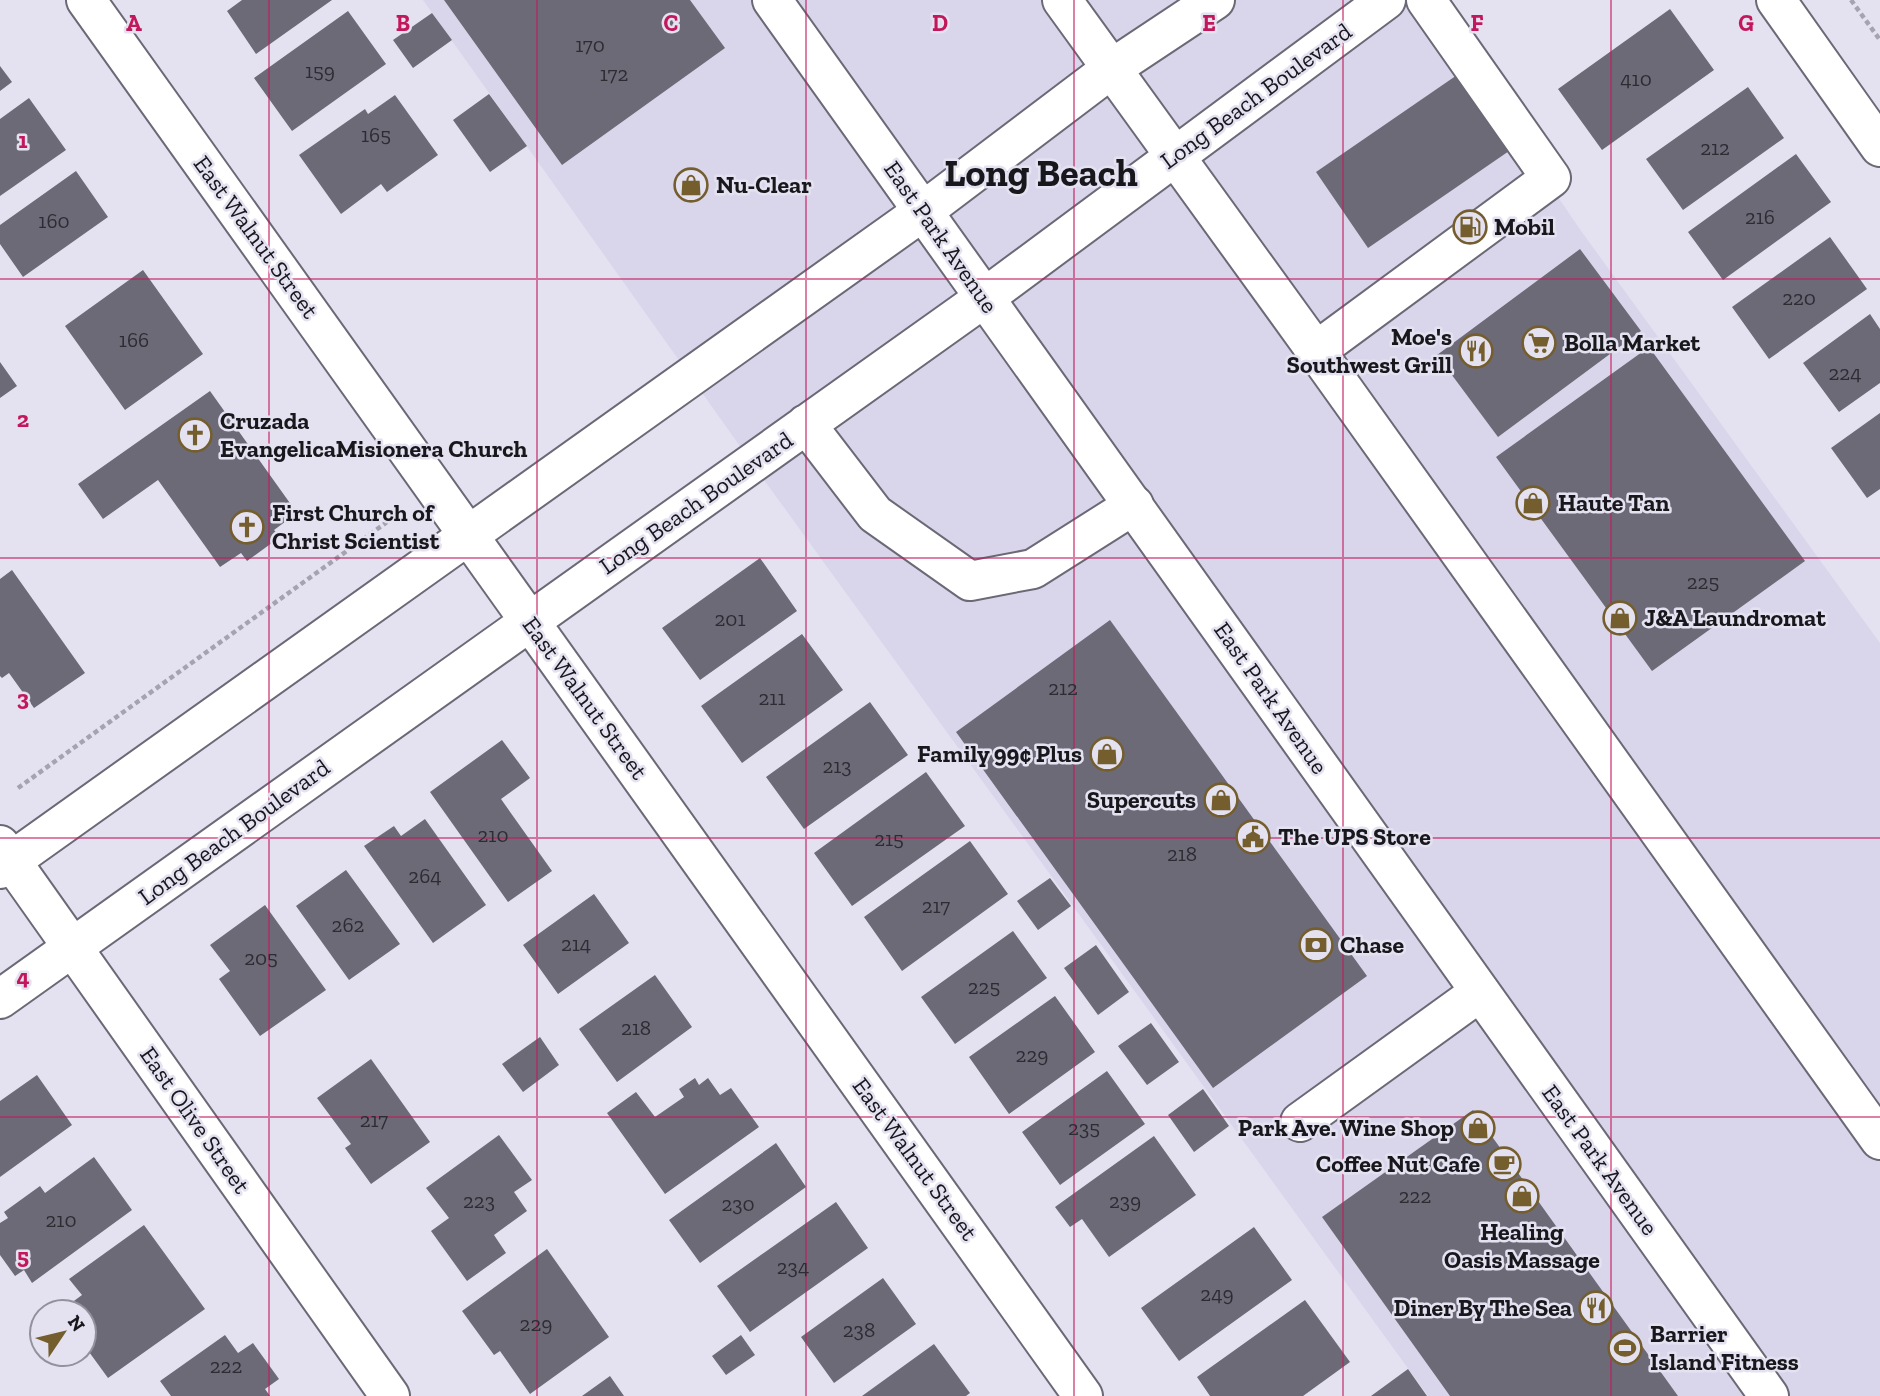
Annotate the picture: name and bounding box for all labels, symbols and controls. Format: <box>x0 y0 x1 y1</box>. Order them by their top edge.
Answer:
text: A <box>126 9 142 37</box>
text: B <box>396 9 410 37</box>
text: C <box>664 9 678 37</box>
text: D <box>932 9 948 37</box>
text: E <box>1202 9 1216 37</box>
text: F <box>1470 9 1484 37</box>
text: G <box>1738 9 1754 37</box>
street label: Long Beach Boulevard <box>1154 16 1357 175</box>
house number: 170 <box>575 32 605 57</box>
house number: 159 <box>305 58 335 83</box>
house number: 172 <box>600 61 628 86</box>
house number: 410 <box>1620 66 1652 91</box>
house number: 165 <box>361 122 391 147</box>
text: 1 <box>18 126 28 154</box>
house number: 212 <box>1700 135 1730 160</box>
street label: East Walnut Street <box>188 150 325 324</box>
district label: Long Beach <box>944 150 1138 196</box>
street label: East Park Avenue <box>878 155 1005 318</box>
shop icon: Nu-Clear <box>672 166 710 204</box>
place label: Nu-Clear <box>716 170 812 199</box>
house number: 216 <box>1745 204 1775 229</box>
house number: 160 <box>38 208 70 233</box>
fuel station icon: Mobil <box>1451 208 1489 246</box>
place label: Mobil <box>1494 212 1555 241</box>
house number: 220 <box>1782 285 1816 310</box>
place label: Moe's Southwest Grill <box>1287 322 1452 379</box>
supermarket icon: Bolla Market <box>1520 324 1558 362</box>
house number: 166 <box>119 327 149 352</box>
place label: Bolla Market <box>1564 328 1701 357</box>
restaurant icon: Moe's Southwest Grill <box>1457 332 1495 370</box>
house number: 224 <box>1829 360 1861 385</box>
text: 2 <box>17 405 29 433</box>
place label: Cruzada EvangelicaMisionera Church <box>220 406 528 463</box>
church icon: Cruzada EvangelicaMisionera Church <box>176 416 214 454</box>
street label: Long Beach Boulevard <box>593 425 798 580</box>
shop icon: Haute Tan <box>1514 484 1552 522</box>
place label: Haute Tan <box>1558 488 1670 517</box>
place label: First Church of Christ Scientist <box>272 498 440 555</box>
church icon: First Church of Christ Scientist <box>228 508 266 546</box>
house number: 225 <box>1687 569 1719 594</box>
shop icon: J&A Laundromat <box>1601 599 1639 637</box>
place label: J&A Laundromat <box>1644 603 1826 632</box>
house number: 201 <box>715 606 746 631</box>
street label: East Walnut Street <box>517 611 654 785</box>
street label: East Park Avenue <box>1208 616 1335 779</box>
house number: 212 <box>1048 675 1078 700</box>
text: 3 <box>17 684 29 712</box>
house number: 211 <box>759 685 786 710</box>
shop icon: Family 99¢ Plus <box>1088 735 1126 773</box>
place label: Family 99¢ Plus <box>917 739 1082 768</box>
street label: Long Beach Boulevard <box>132 752 335 911</box>
house number: 213 <box>822 753 852 778</box>
shop icon: Supercuts <box>1202 781 1240 819</box>
place label: Supercuts <box>1087 785 1196 814</box>
public building icon: The UPS Store <box>1234 818 1272 856</box>
house number: 210 <box>478 822 509 847</box>
place label: The UPS Store <box>1278 822 1431 851</box>
house number: 215 <box>874 826 904 851</box>
house number: 218 <box>1167 841 1197 866</box>
house number: 264 <box>408 863 442 888</box>
house number: 217 <box>922 893 950 918</box>
house number: 262 <box>332 912 364 937</box>
bank icon: Chase <box>1297 926 1335 964</box>
place label: Chase <box>1340 930 1405 959</box>
house number: 214 <box>561 931 591 956</box>
house number: 205 <box>244 945 278 970</box>
text: 4 <box>16 963 30 991</box>
house number: 225 <box>968 974 1000 999</box>
house number: 218 <box>621 1015 651 1040</box>
street label: East Olive Street <box>134 1041 257 1199</box>
house number: 229 <box>1016 1042 1048 1067</box>
street label: East Walnut Street <box>847 1072 984 1246</box>
street label: East Park Avenue <box>1536 1079 1665 1241</box>
house number: 217 <box>360 1107 388 1132</box>
shop icon: Park Ave. Wine Shop <box>1459 1109 1497 1147</box>
place label: Park Ave. Wine Shop <box>1238 1113 1454 1142</box>
house number: 235 <box>1068 1115 1100 1140</box>
cafe icon: Coffee Nut Cafe <box>1485 1145 1523 1183</box>
place label: Coffee Nut Cafe <box>1316 1149 1480 1178</box>
shop icon: Healing Oasis Massage <box>1503 1177 1541 1215</box>
house number: 222 <box>1399 1183 1431 1208</box>
house number: 223 <box>463 1188 495 1213</box>
house number: 239 <box>1109 1188 1141 1213</box>
house number: 230 <box>721 1191 755 1216</box>
house number: 210 <box>46 1207 77 1232</box>
place label: Healing Oasis Massage <box>1444 1217 1600 1274</box>
text: 5 <box>17 1242 29 1270</box>
house number: 234 <box>777 1254 809 1279</box>
house number: 249 <box>1200 1281 1234 1306</box>
restaurant icon: Diner By The Sea <box>1577 1289 1615 1327</box>
place label: Diner By The Sea <box>1393 1293 1572 1322</box>
north arrow <box>28 1298 98 1368</box>
text: N <box>63 1311 90 1336</box>
house number: 229 <box>520 1311 552 1336</box>
house number: 238 <box>843 1317 875 1342</box>
place label: Barrier Island Fitness <box>1650 1319 1799 1376</box>
sports icon: Barrier Island Fitness <box>1606 1329 1644 1367</box>
house number: 222 <box>210 1353 242 1378</box>

